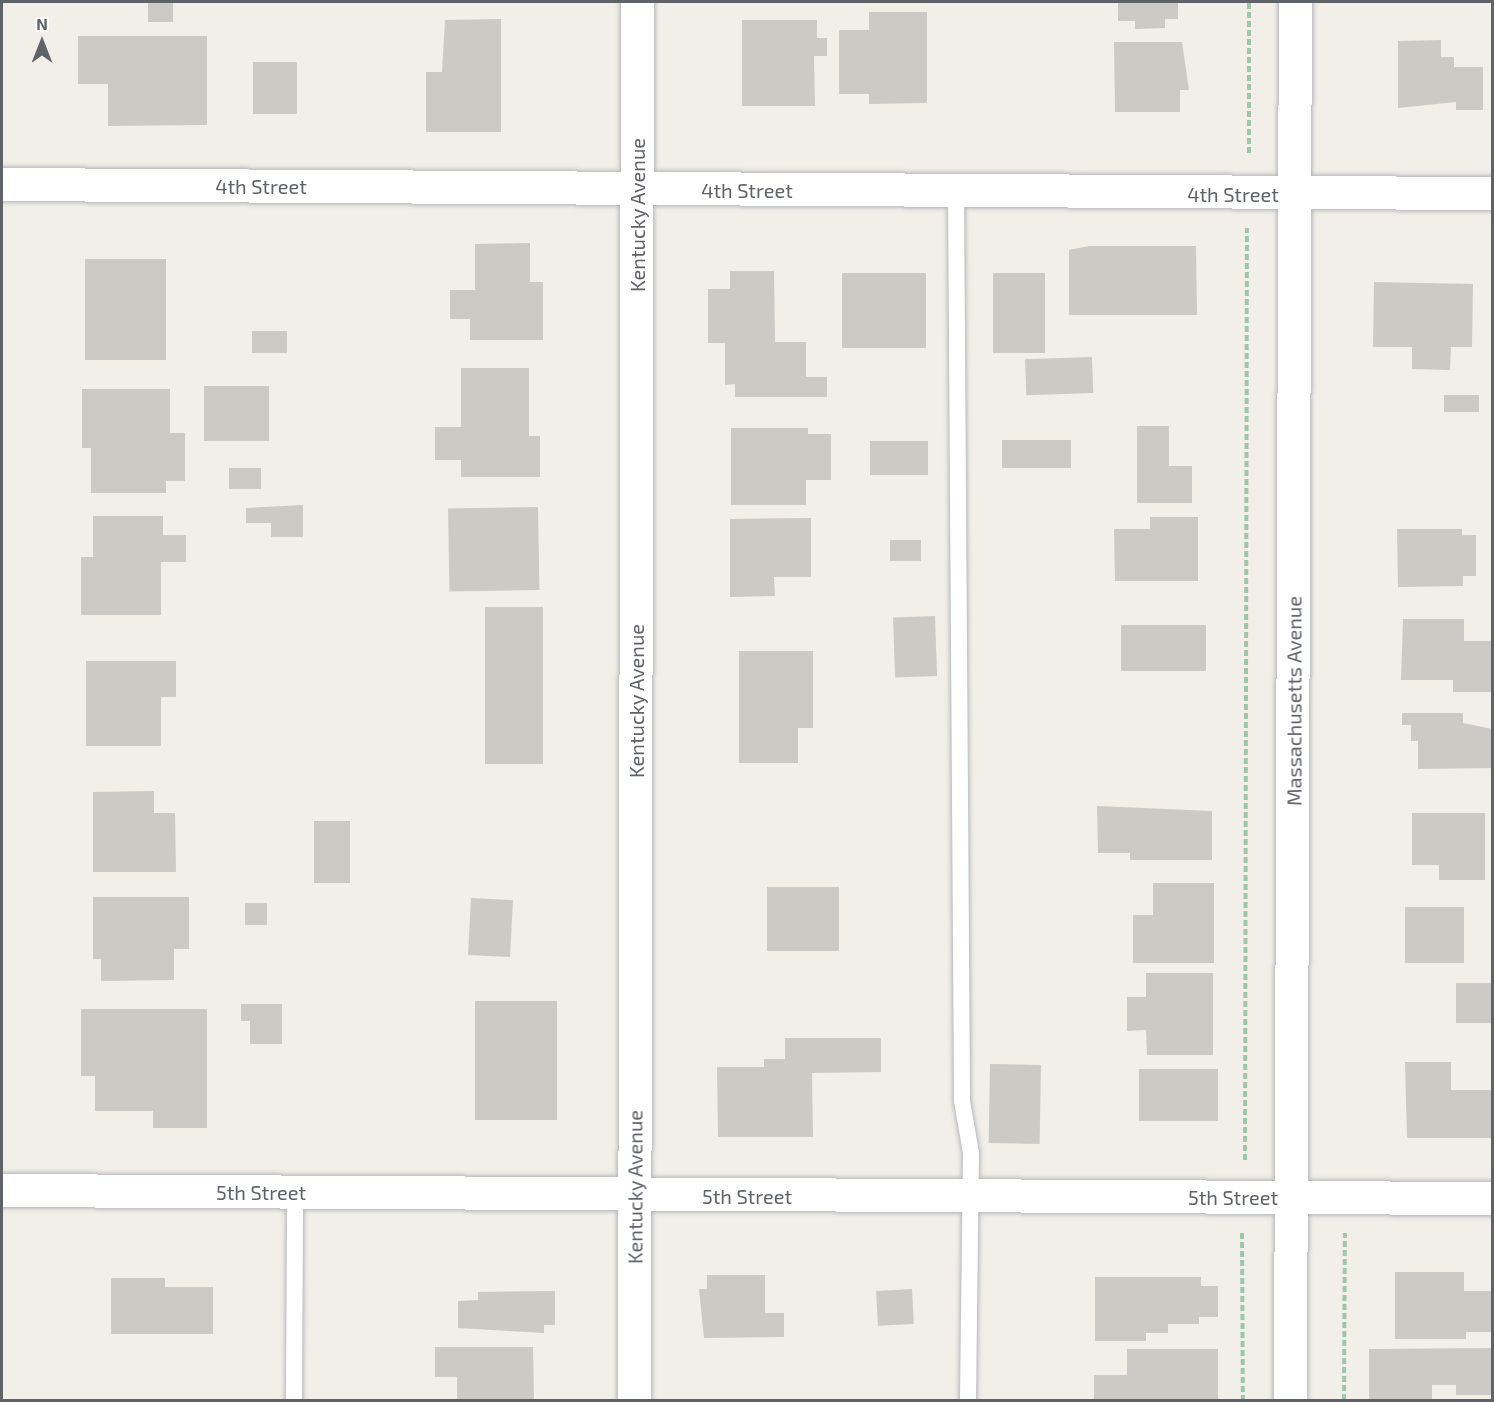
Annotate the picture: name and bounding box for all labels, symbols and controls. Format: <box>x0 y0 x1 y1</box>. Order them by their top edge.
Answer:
north arrow <box>12 12 72 72</box>
text: N <box>36 14 48 33</box>
street label: Kentucky Avenue <box>625 138 649 292</box>
street label: 4th Street <box>215 174 307 198</box>
street label: 4th Street <box>701 178 793 202</box>
street label: 4th Street <box>1187 182 1279 206</box>
street label: Massachusetts Avenue <box>1282 596 1306 806</box>
street label: Kentucky Avenue <box>624 624 648 778</box>
street label: Kentucky Avenue <box>623 1110 647 1264</box>
street label: 5th Street <box>216 1180 306 1204</box>
street label: 5th Street <box>702 1184 792 1208</box>
street label: 5th Street <box>1188 1185 1278 1209</box>

